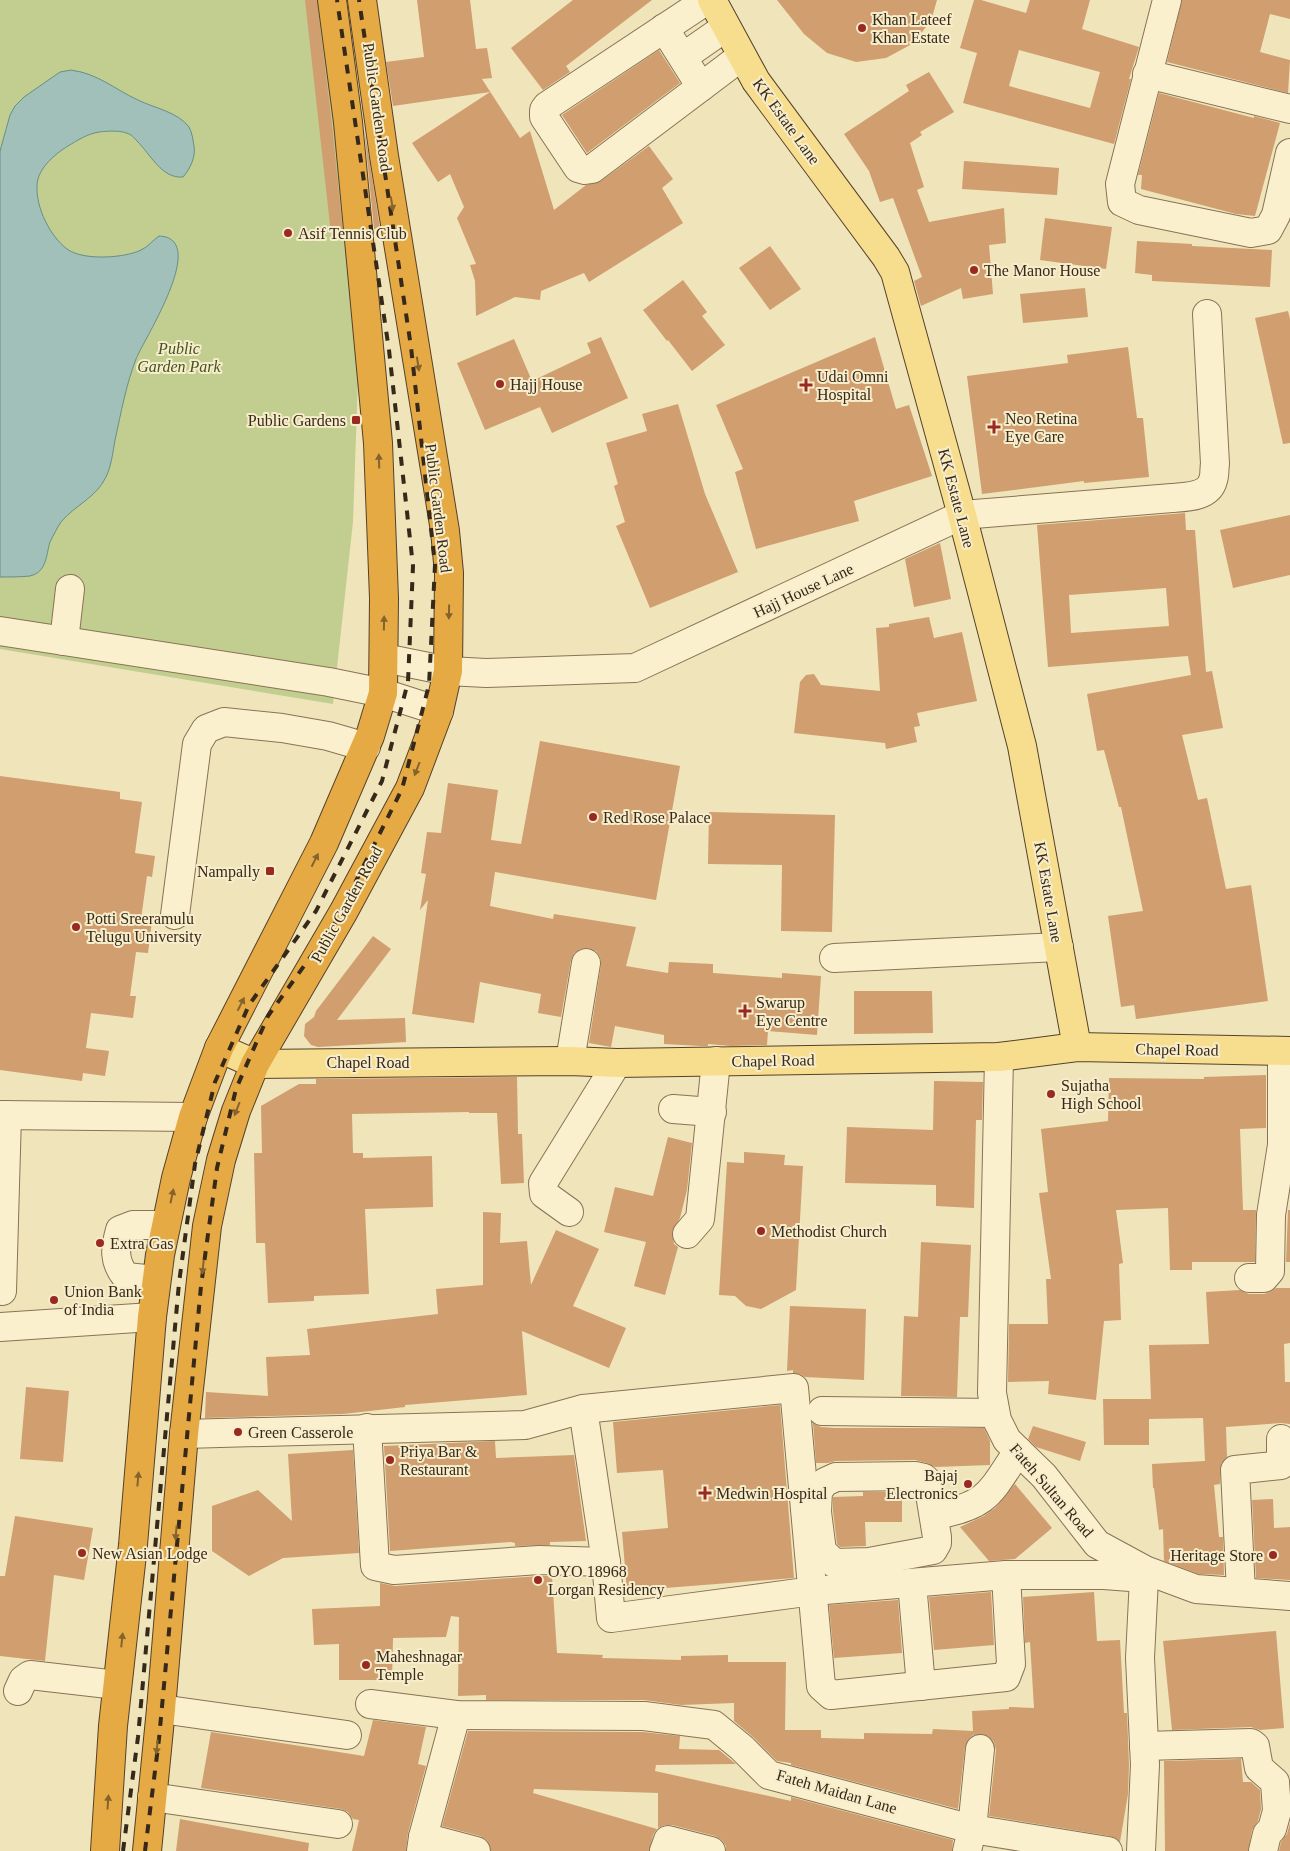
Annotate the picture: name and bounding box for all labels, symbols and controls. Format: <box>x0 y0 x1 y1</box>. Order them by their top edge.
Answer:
place label: Khan Lateef Khan Estate <box>872 11 952 46</box>
marker: Khan Lateef Khan Estate <box>856 22 868 34</box>
street label: Public Garden Road <box>360 42 395 172</box>
street label: KK Estate Lane <box>750 75 824 168</box>
one-way arrow <box>389 196 397 212</box>
place label: Asif Tennis Club <box>298 225 407 242</box>
marker: Asif Tennis Club <box>282 227 294 239</box>
place label: The Manor House <box>984 262 1100 279</box>
marker: The Manor House <box>968 264 980 276</box>
park label: Public Garden Park <box>137 340 222 375</box>
one-way arrow <box>415 357 423 373</box>
place label: Udai Omni Hospital <box>817 368 889 404</box>
place label: Hajj House <box>510 376 582 394</box>
marker: Hajj House <box>494 378 506 390</box>
marker: Udai Omni Hospital <box>799 378 813 392</box>
place label: Neo Retina Eye Care <box>1005 410 1077 446</box>
place label: Public Gardens <box>248 412 346 429</box>
marker: Public Gardens <box>350 414 362 426</box>
marker: Neo Retina Eye Care <box>987 420 1001 434</box>
street label: Public Garden Road <box>422 443 455 573</box>
street label: KK Estate Lane <box>935 447 978 550</box>
one-way arrow <box>375 453 383 469</box>
street label: Hajj House Lane <box>750 560 856 622</box>
one-way arrow <box>445 604 453 620</box>
one-way arrow <box>380 615 388 631</box>
one-way arrow <box>413 762 420 777</box>
place label: Red Rose Palace <box>603 809 711 826</box>
marker: Red Rose Palace <box>587 811 599 823</box>
street label: KK Estate Lane <box>1031 840 1066 944</box>
street label: Public Garden Road <box>308 843 385 965</box>
one-way arrow <box>311 853 319 867</box>
place label: Nampally <box>197 863 260 881</box>
marker: Nampally <box>264 865 276 877</box>
place label: Potti Sreeramulu Telugu University <box>86 910 202 946</box>
marker: Potti Sreeramulu Telugu University <box>70 921 82 933</box>
place label: Swarup Eye Centre <box>756 994 828 1030</box>
one-way arrow <box>237 997 245 1012</box>
marker: Swarup Eye Centre <box>738 1004 752 1018</box>
street label: Chapel Road <box>1135 1040 1219 1060</box>
street label: Chapel Road <box>731 1051 815 1071</box>
street label: Chapel Road <box>326 1054 410 1072</box>
place label: Sujatha High School <box>1061 1077 1142 1113</box>
marker: Sujatha High School <box>1045 1088 1057 1100</box>
one-way arrow <box>233 1102 241 1117</box>
one-way arrow <box>168 1189 176 1204</box>
place label: Methodist Church <box>771 1223 887 1240</box>
marker: Methodist Church <box>755 1225 767 1237</box>
place label: Extra Gas <box>110 1235 174 1252</box>
marker: Extra Gas <box>94 1237 106 1249</box>
one-way arrow <box>198 1259 206 1275</box>
place label: Union Bank of India <box>64 1283 142 1318</box>
marker: Union Bank of India <box>48 1294 60 1306</box>
place label: Green Casserole <box>248 1424 353 1441</box>
marker: Green Casserole <box>232 1426 244 1438</box>
street label: Fateh Sultan Road <box>1006 1440 1097 1541</box>
place label: Priya Bar & Restaurant <box>400 1443 478 1478</box>
marker: Priya Bar & Restaurant <box>384 1454 396 1466</box>
place label: Bajaj Electronics <box>886 1467 958 1502</box>
one-way arrow <box>134 1471 142 1487</box>
marker: Bajaj Electronics <box>962 1478 974 1490</box>
place label: Medwin Hospital <box>716 1485 828 1503</box>
marker: Medwin Hospital <box>698 1486 712 1500</box>
one-way arrow <box>172 1525 180 1541</box>
place label: New Asian Lodge <box>92 1545 208 1563</box>
marker: New Asian Lodge <box>76 1547 88 1559</box>
place label: Heritage Store <box>1170 1547 1263 1565</box>
marker: Heritage Store <box>1267 1549 1279 1561</box>
place label: OYO 18968 Lorgan Residency <box>548 1563 665 1599</box>
marker: OYO 18968 Lorgan Residency <box>532 1574 544 1586</box>
one-way arrow <box>118 1632 126 1648</box>
place label: Maheshnagar Temple <box>376 1648 463 1684</box>
marker: Maheshnagar Temple <box>360 1659 372 1671</box>
one-way arrow <box>153 1740 161 1756</box>
street label: Fateh Maidan Lane <box>775 1766 899 1817</box>
one-way arrow <box>104 1794 112 1810</box>

